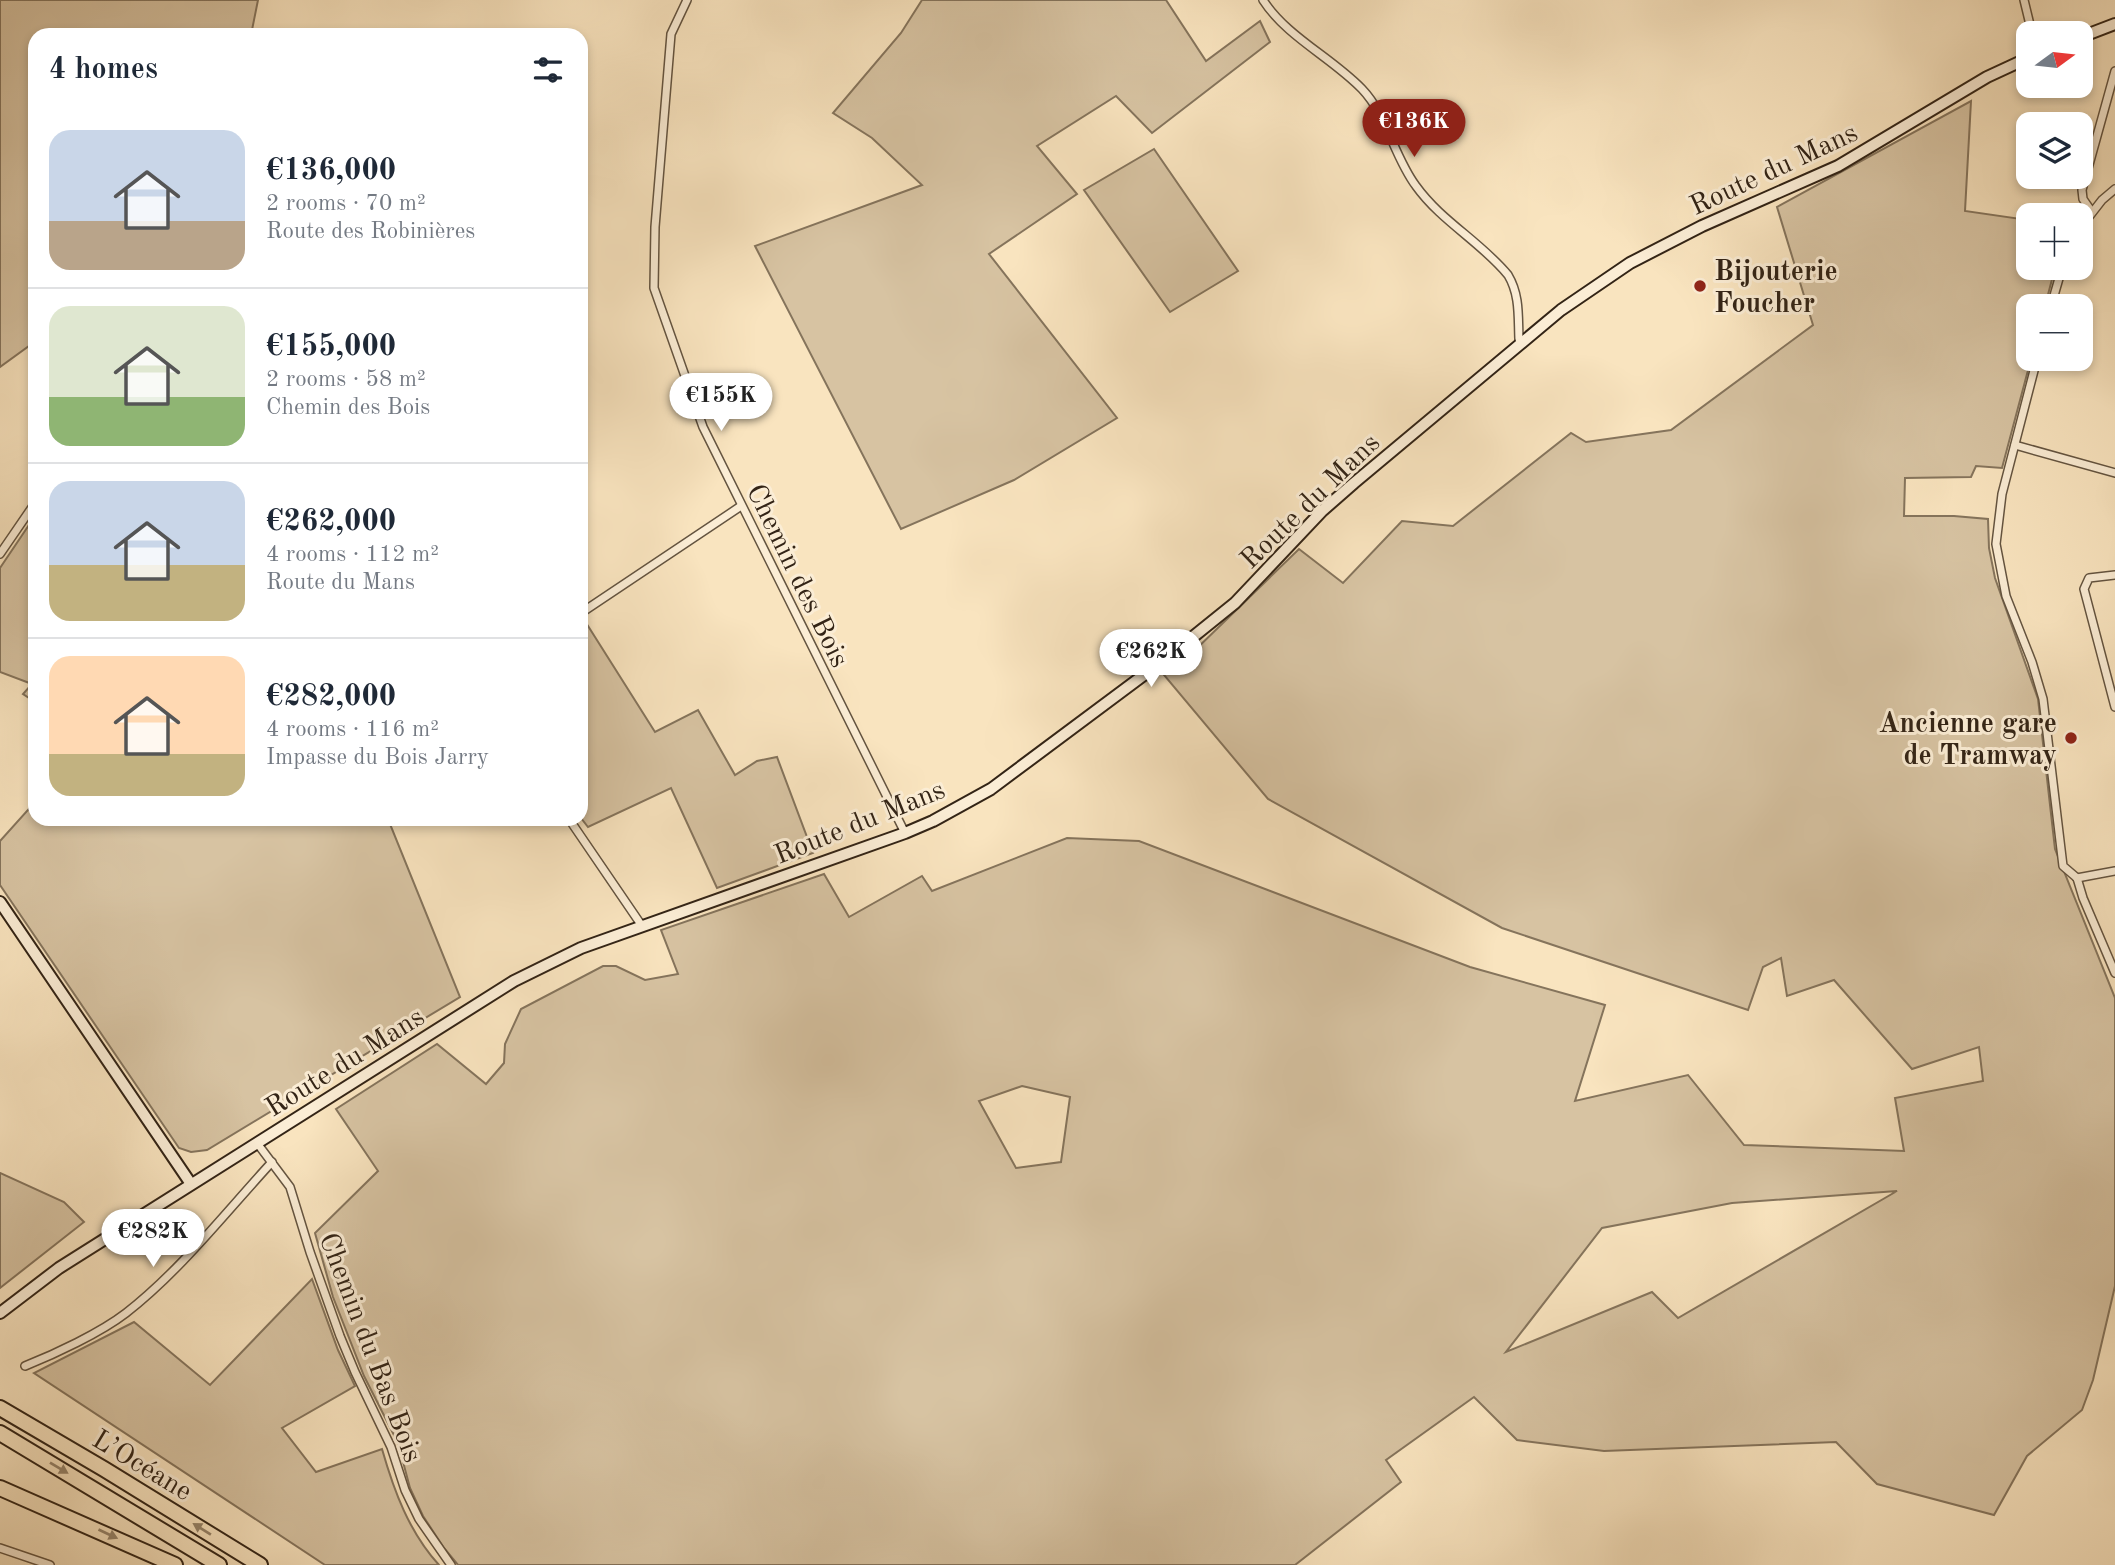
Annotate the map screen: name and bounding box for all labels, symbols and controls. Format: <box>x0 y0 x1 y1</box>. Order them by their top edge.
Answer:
north arrow <box>2016 21 2093 98</box>
map controls <box>2016 21 2093 371</box>
icon: filters <box>529 51 567 89</box>
text: 4 homes <box>49 55 158 85</box>
pin: €136K <box>1365 100 1463 159</box>
text: €136K <box>1378 110 1450 133</box>
button: layers <box>2016 112 2093 189</box>
street label: Route du Mans <box>1686 120 1862 222</box>
text: €136,000 <box>266 156 396 186</box>
icon: home <box>105 158 189 242</box>
text: 2 rooms · 70 m² <box>266 192 426 215</box>
button: + <box>2016 203 2093 280</box>
text: Route des Robinières <box>266 220 475 243</box>
place label: Bijouterie Foucher <box>1714 259 1838 319</box>
marker: Bijouterie Foucher <box>1692 278 1708 294</box>
button: − <box>2016 294 2093 371</box>
text: €155,000 <box>266 332 396 362</box>
icon: home <box>105 334 189 418</box>
text: 2 rooms · 58 m² <box>266 368 426 391</box>
pin: €155K <box>672 374 770 433</box>
text: €155K <box>685 384 757 407</box>
text: Chemin des Bois <box>266 396 430 419</box>
street label: Route du Mans <box>1236 429 1386 575</box>
street label: Chemin des Bois <box>740 480 853 672</box>
text: €262,000 <box>266 507 396 537</box>
icon: home <box>105 509 189 593</box>
text: 4 rooms · 112 m² <box>266 543 439 566</box>
text: Route du Mans <box>266 571 415 594</box>
pin: €262K <box>1102 630 1200 689</box>
text: €262K <box>1115 640 1187 663</box>
text: €282,000 <box>266 682 396 712</box>
icon: home <box>105 684 189 768</box>
place label: Ancienne gare de Tramway <box>1878 711 2057 771</box>
text: 4 rooms · 116 m² <box>266 718 439 741</box>
marker: Ancienne gare de Tramway <box>2063 730 2079 746</box>
text: Impasse du Bois Jarry <box>266 746 489 769</box>
street label: Route du Mans <box>771 777 949 871</box>
street label: Route du Mans <box>261 1004 430 1123</box>
pin: €282K <box>104 1210 202 1269</box>
text: €282K <box>117 1220 189 1243</box>
street label: Chemin du Bas Bois <box>313 1230 426 1467</box>
street label: L’Océane <box>87 1426 196 1507</box>
one-way arrow <box>49 1461 68 1474</box>
one-way arrow <box>193 1522 212 1535</box>
one-way arrow <box>98 1528 118 1540</box>

